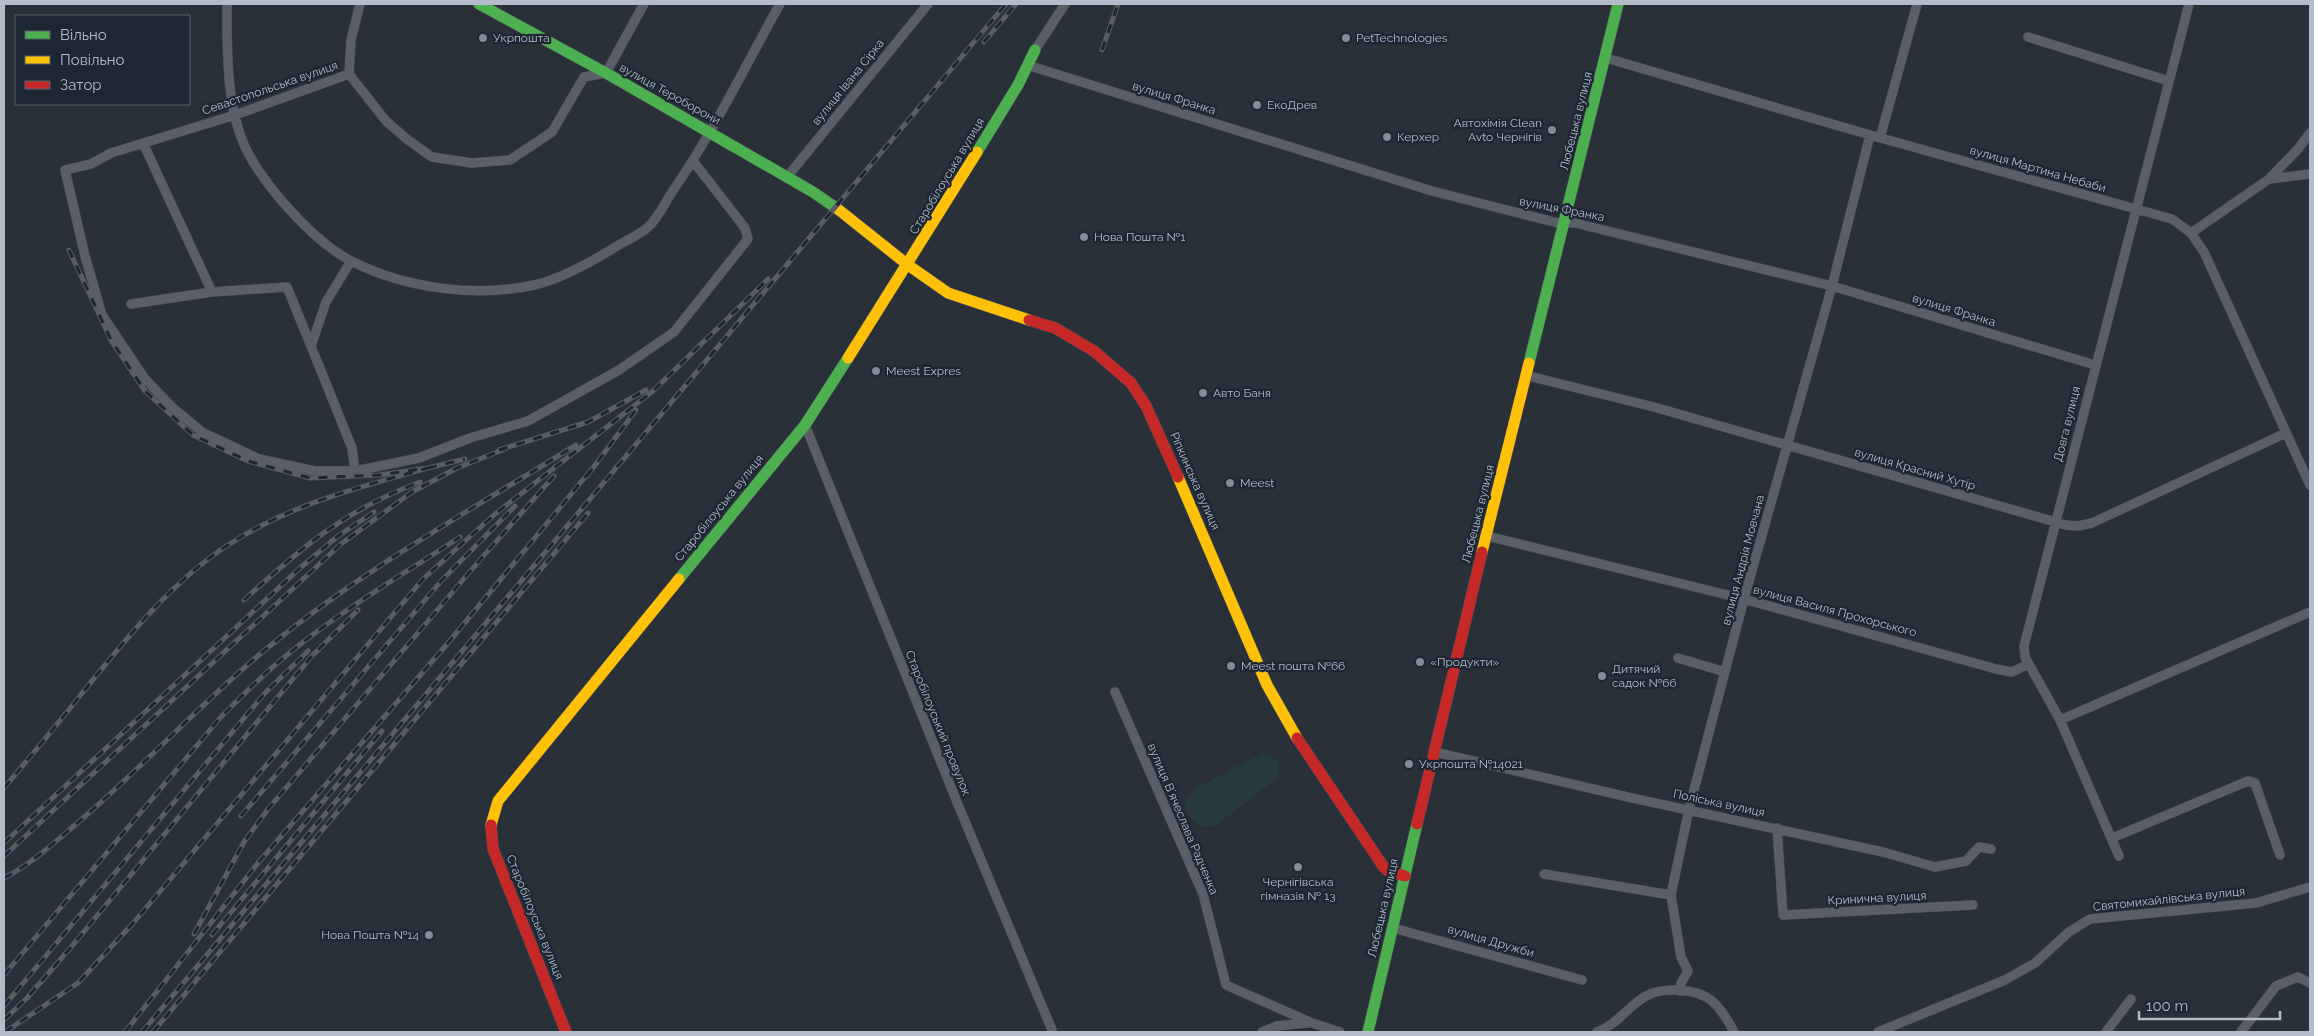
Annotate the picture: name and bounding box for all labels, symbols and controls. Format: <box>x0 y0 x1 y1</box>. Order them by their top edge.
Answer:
legend <box>15 15 190 105</box>
text: Вільно <box>60 26 107 44</box>
place label: Укрпошта <box>493 31 550 45</box>
place label: PetTechnologies <box>1356 31 1448 45</box>
marker: Укрпошта <box>477 32 489 44</box>
marker: PetTechnologies <box>1340 32 1352 44</box>
street label: вулиця Івана Сірка <box>809 36 887 128</box>
text: Повільно <box>60 51 125 69</box>
street label: Севастопольська вулиця <box>200 58 340 118</box>
street label: вулиця Тероборони <box>617 60 723 128</box>
street label: Любецька вулиця <box>1557 70 1595 172</box>
text: Затор <box>60 76 102 94</box>
street label: вулиця Франка <box>1131 79 1217 117</box>
place label: ЕкоДрев <box>1267 98 1317 112</box>
marker: ЕкоДрев <box>1251 99 1263 111</box>
street label: Старобілоуська вулиця <box>907 115 987 237</box>
place label: Автохімія Clean Avto Чернігів <box>1454 116 1542 144</box>
marker: Автохімія Clean Avto Чернігів <box>1546 124 1558 136</box>
place label: Керхер <box>1397 130 1439 144</box>
marker: Керхер <box>1381 131 1393 143</box>
street label: вулиця Мартина Небаби <box>1968 143 2108 195</box>
street label: вулиця Франка <box>1518 194 1606 224</box>
place label: Нова Пошта №1 <box>1094 230 1185 244</box>
marker: Нова Пошта №1 <box>1078 231 1090 243</box>
street label: вулиця Франка <box>1911 291 1997 329</box>
place label: Meest Expres <box>886 364 961 378</box>
marker: Meest Expres <box>870 365 882 377</box>
street label: Довга вулиця <box>2051 385 2083 463</box>
place label: Авто Баня <box>1213 386 1271 400</box>
marker: Авто Баня <box>1197 387 1209 399</box>
street label: Ріпкинська вулиця <box>1167 430 1223 532</box>
street label: вулиця Красний Хутір <box>1853 445 1977 493</box>
street label: Старобілоуська вулиця <box>672 452 766 564</box>
street label: Любецька вулиця <box>1459 463 1497 565</box>
place label: Meest <box>1240 476 1274 490</box>
marker: Meest <box>1224 477 1236 489</box>
street label: вулиця Андрія Мовчана <box>1719 493 1767 627</box>
street label: вулиця Василя Прохорського <box>1752 582 1918 640</box>
street label: Старобілоуський провулок <box>902 648 974 798</box>
place label: «Продукти» <box>1430 655 1500 669</box>
marker: «Продукти» <box>1414 656 1426 668</box>
place label: Meest пошта №66 <box>1241 659 1345 673</box>
marker: Meest пошта №66 <box>1225 660 1237 672</box>
place label: Дитячий садок №66 <box>1612 662 1677 690</box>
marker: Дитячий садок №66 <box>1596 670 1608 682</box>
street label: вулиця Вʼячеслава Радченка <box>1145 741 1221 897</box>
place label: Укрпошта №14021 <box>1419 757 1523 771</box>
marker: Укрпошта №14021 <box>1403 758 1415 770</box>
street label: Поліська вулиця <box>1672 786 1766 820</box>
street label: Старобілоуська вулиця <box>504 853 566 981</box>
street label: Любецька вулиця <box>1365 857 1401 959</box>
marker: Чернігівська гімназія № 13 <box>1292 861 1304 873</box>
place label: Чернігівська гімназія № 13 <box>1260 875 1336 903</box>
street label: Святомихайлівська вулиця <box>2092 884 2246 914</box>
street label: Кринична вулиця <box>1827 888 1927 908</box>
street label: вулиця Дружби <box>1446 922 1536 960</box>
place label: Нова Пошта №14 <box>321 928 419 942</box>
marker: Нова Пошта №14 <box>423 929 435 941</box>
scale bar <box>2139 988 2280 1020</box>
text: 100 m <box>2146 997 2188 1015</box>

